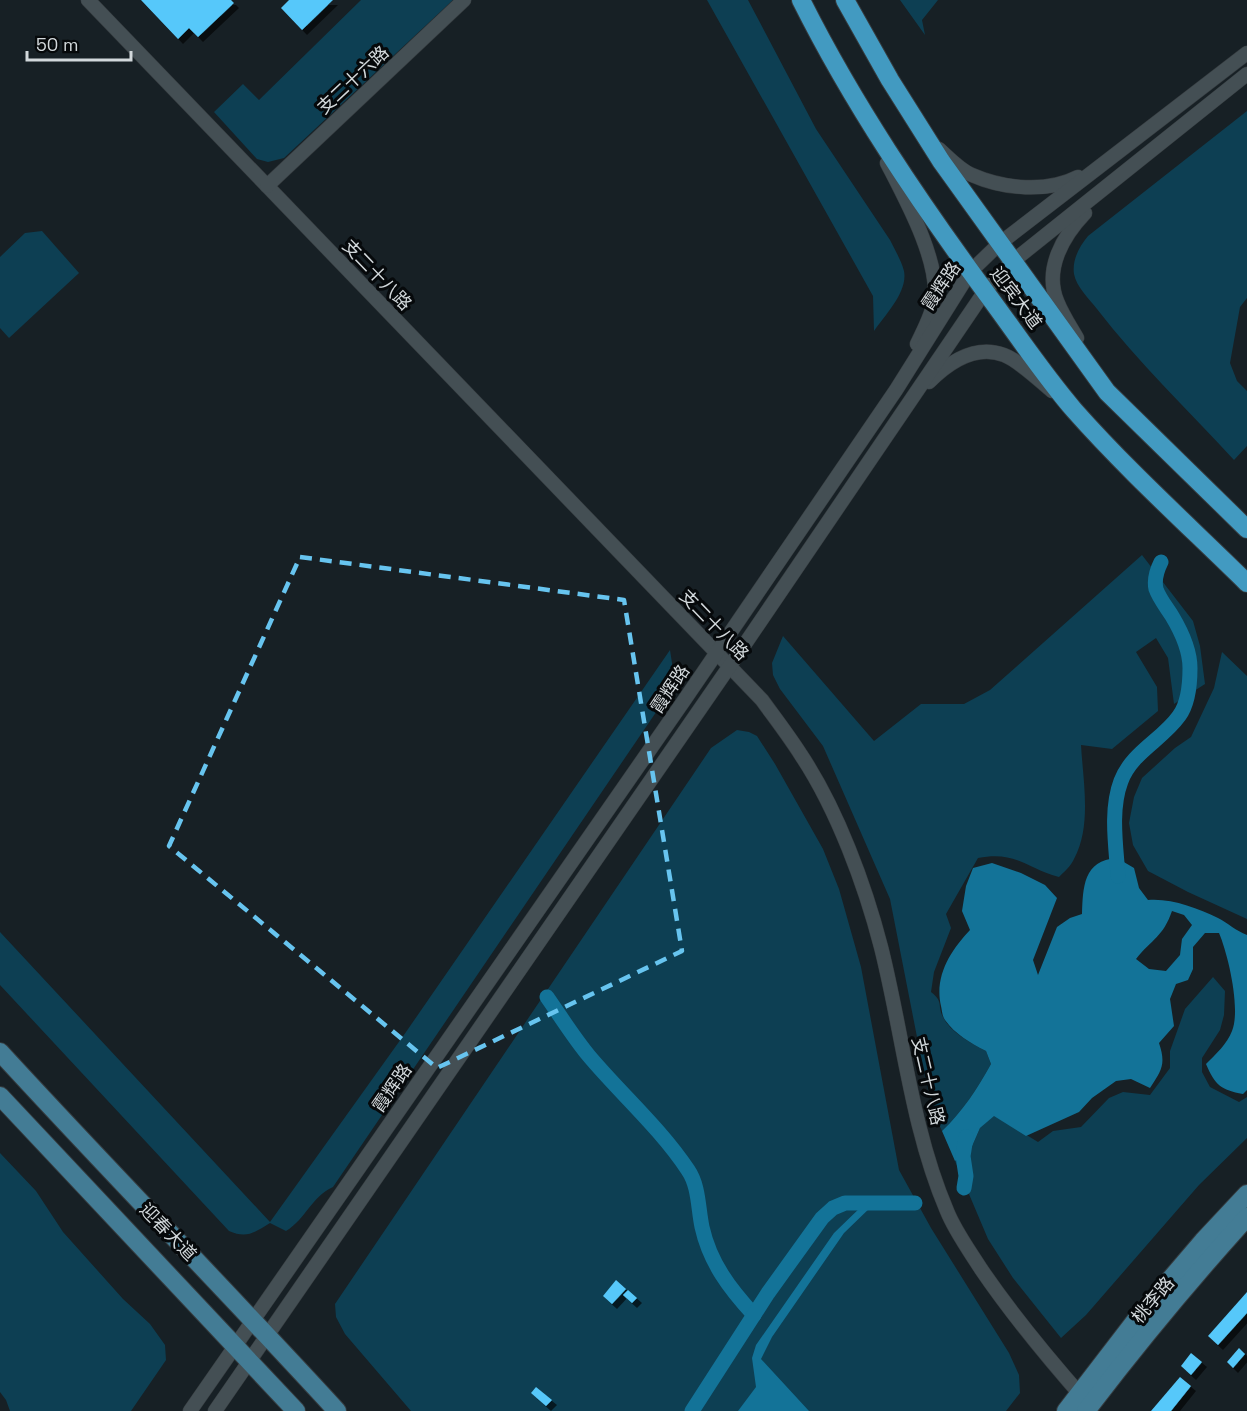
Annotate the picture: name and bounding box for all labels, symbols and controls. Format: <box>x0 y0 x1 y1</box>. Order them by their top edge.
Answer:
scale bar <box>27 24 130 62</box>
text: 50 m <box>36 33 78 56</box>
street label: 支二十六路 <box>312 41 393 119</box>
street label: 支二十八路 <box>338 234 417 315</box>
street label: 霞辉路 <box>916 257 965 315</box>
street label: 迎宾大道 <box>986 262 1047 333</box>
street label: 支二十八路 <box>675 584 754 665</box>
street label: 霞辉路 <box>645 660 694 718</box>
street label: 支二十八路 <box>907 1034 950 1127</box>
street label: 霞辉路 <box>367 1059 416 1116</box>
street label: 迎春大道 <box>135 1198 202 1266</box>
street label: 桃李路 <box>1126 1272 1179 1328</box>

